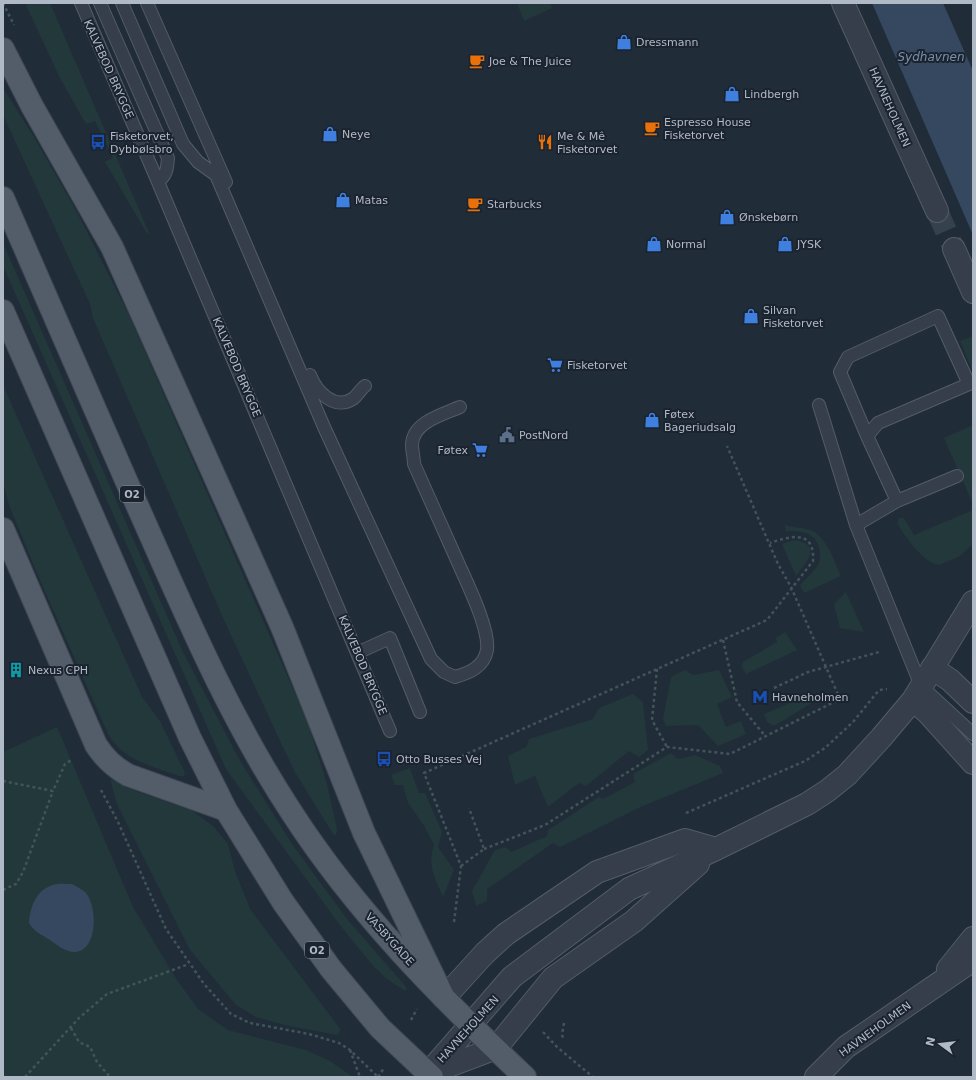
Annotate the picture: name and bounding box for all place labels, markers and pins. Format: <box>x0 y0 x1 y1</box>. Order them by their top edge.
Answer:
shop icon: Dressmann <box>615 33 633 51</box>
place label: Dressmann <box>636 36 698 49</box>
cafe icon: Joe & The Juice <box>468 52 486 70</box>
place label: Joe & The Juice <box>488 55 572 68</box>
shop icon: Lindbergh <box>723 85 741 103</box>
place label: Lindbergh <box>744 88 799 101</box>
place label: Espresso House Fisketorvet <box>664 116 751 142</box>
cafe icon: Espresso House Fisketorvet <box>643 119 661 137</box>
shop icon: Neye <box>321 125 339 143</box>
place label: Neye <box>342 128 371 141</box>
place label: Fisketorvet, Dybbølsbro <box>110 130 174 156</box>
place label: Me & Mê Fisketorvet <box>557 130 618 156</box>
bus stop icon: Fisketorvet, Dybbølsbro <box>89 133 107 151</box>
restaurant icon: Me & Mê Fisketorvet <box>536 133 554 151</box>
shop icon: Matas <box>334 191 352 209</box>
place label: Matas <box>355 194 388 207</box>
cafe icon: Starbucks <box>466 195 484 213</box>
place label: Starbucks <box>487 198 542 211</box>
shop icon: Ønskebørn <box>718 208 736 226</box>
place label: Ønskebørn <box>739 211 798 224</box>
shop icon: Normal <box>645 235 663 253</box>
shop icon: JYSK <box>776 235 794 253</box>
place label: Normal <box>666 238 706 251</box>
place label: JYSK <box>796 238 822 251</box>
place label: Silvan Fisketorvet <box>763 304 824 330</box>
shop icon: Silvan Fisketorvet <box>742 307 760 325</box>
supermarket icon: Fisketorvet <box>546 356 564 374</box>
place label: Fisketorvet <box>567 359 628 372</box>
place label: Føtex Bageriudsalg <box>664 408 736 434</box>
shop icon: Føtex Bageriudsalg <box>643 411 661 429</box>
public building icon: PostNord <box>498 426 516 444</box>
place label: PostNord <box>519 429 568 442</box>
supermarket icon: Føtex <box>471 441 489 459</box>
place label: Føtex <box>438 444 468 457</box>
building icon: Nexus CPH <box>7 661 25 679</box>
place label: Nexus CPH <box>28 664 88 677</box>
metro station icon: Havneholmen <box>751 688 769 706</box>
place label: Havneholmen <box>772 691 849 704</box>
bus stop icon: Otto Busses Vej <box>375 750 393 768</box>
place label: Otto Busses Vej <box>396 753 482 766</box>

